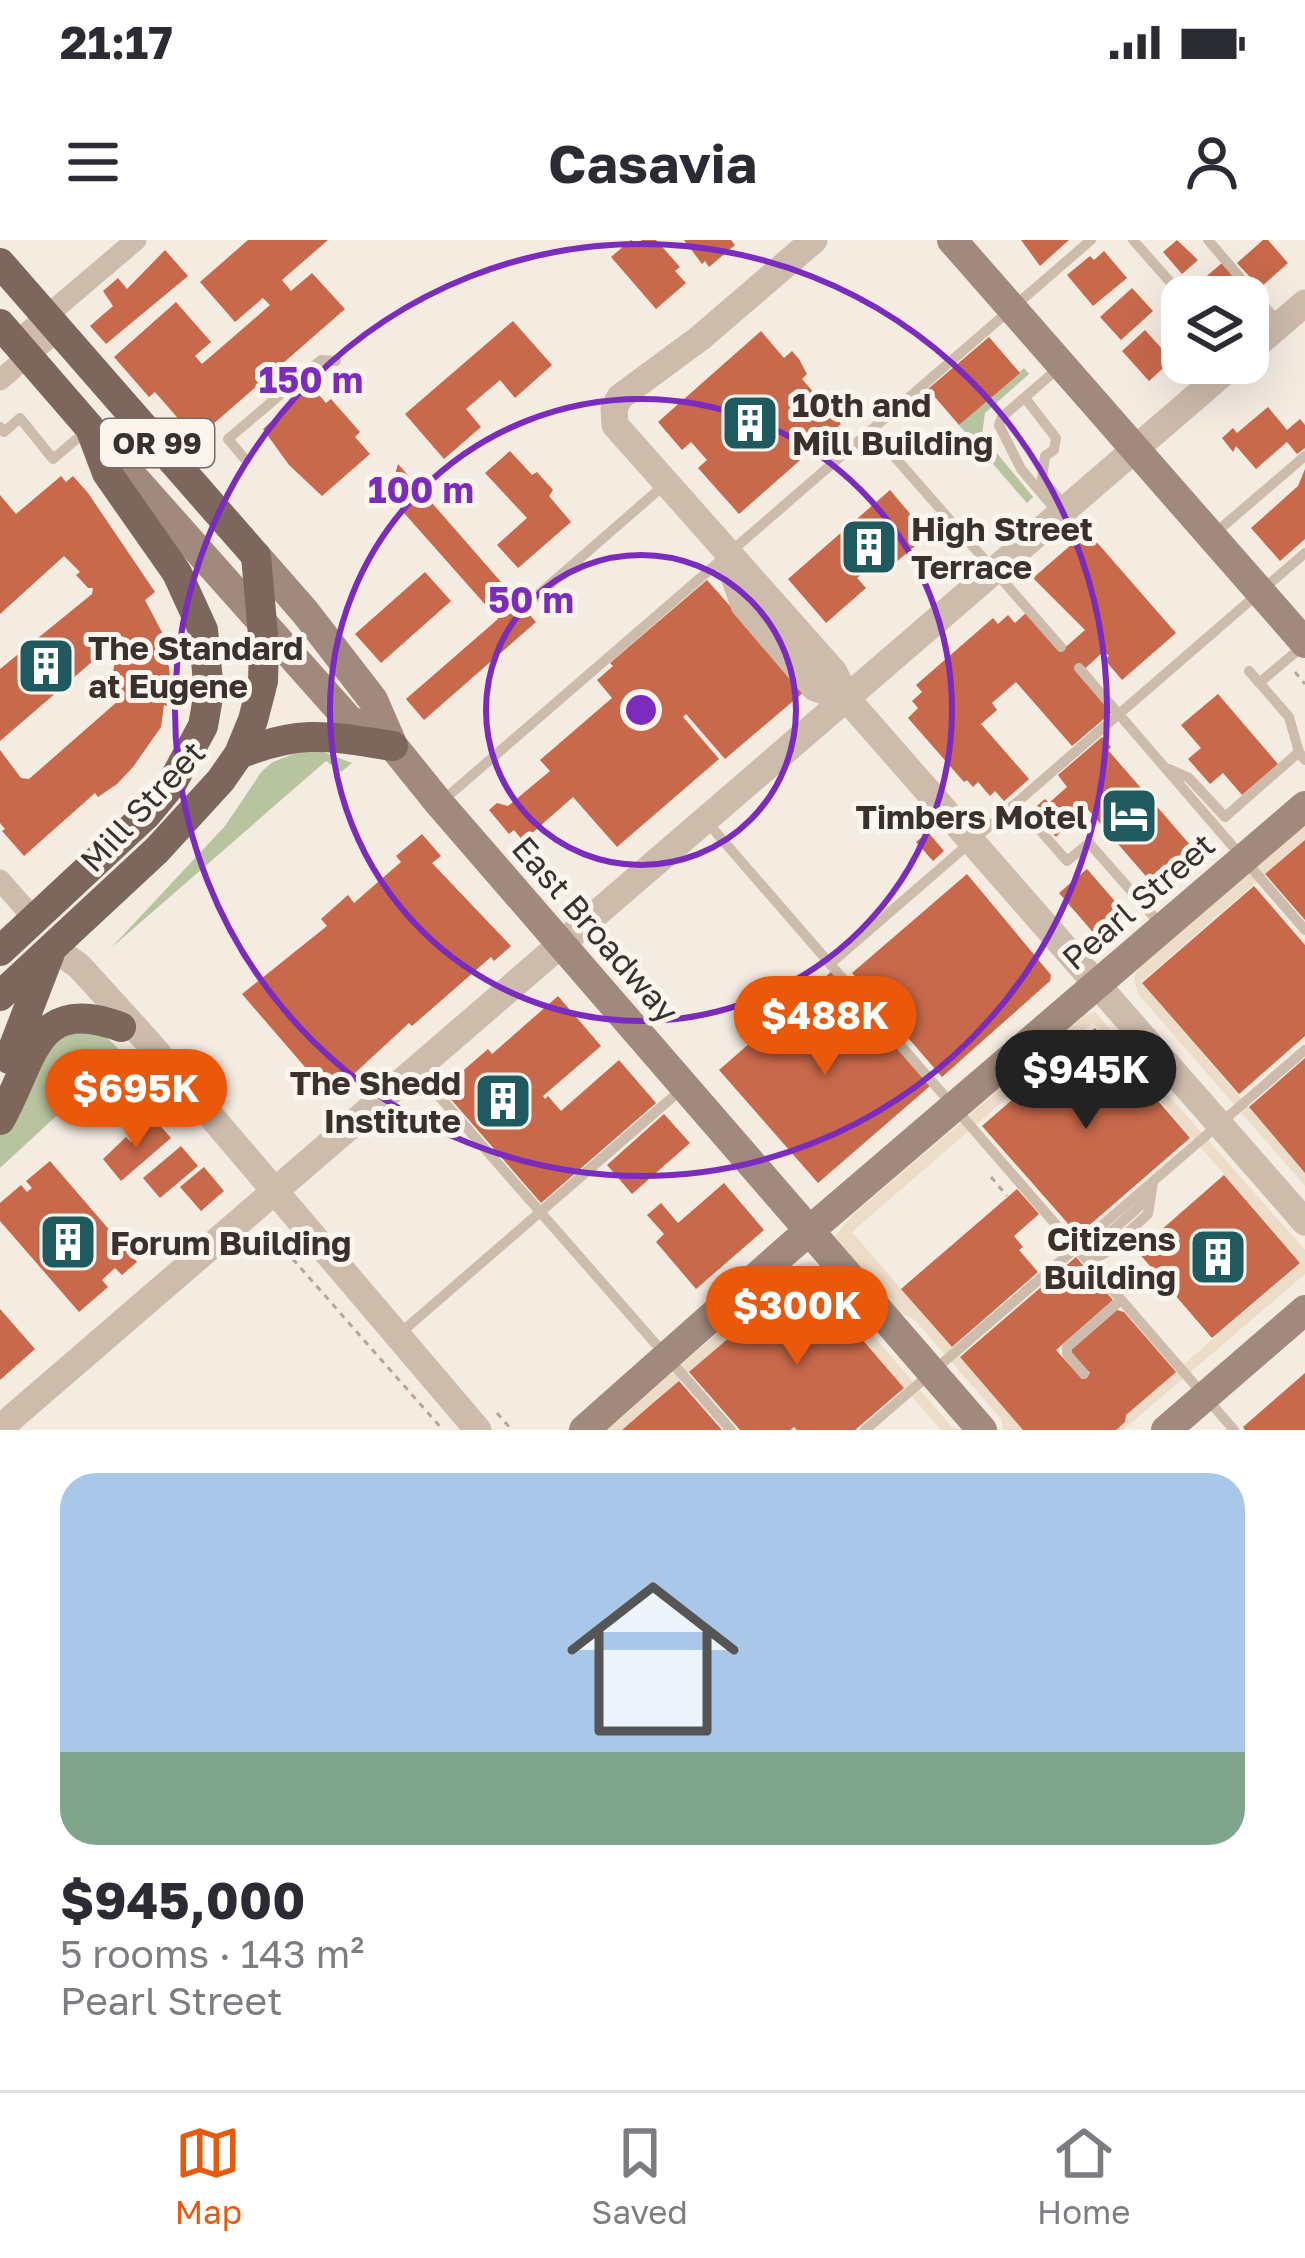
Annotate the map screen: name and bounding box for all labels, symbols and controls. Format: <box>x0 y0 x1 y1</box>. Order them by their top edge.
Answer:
text: 21:17 <box>60 15 173 69</box>
icon: menu <box>60 129 126 195</box>
icon: person <box>1179 129 1245 195</box>
text: Casavia <box>548 130 757 195</box>
map controls <box>1161 276 1269 384</box>
button: layers <box>1161 276 1269 384</box>
text: 150 m <box>259 358 363 401</box>
place label: 10th and Mill Building <box>792 385 993 462</box>
building icon: 10th and Mill Building <box>719 392 781 454</box>
road number: OR 99 <box>100 419 214 467</box>
text: 100 m <box>368 468 474 511</box>
place label: High Street Terrace <box>911 509 1093 586</box>
building icon: High Street Terrace <box>838 516 900 578</box>
text: 50 m <box>488 578 574 621</box>
place label: The Standard at Eugene <box>88 628 303 705</box>
building icon: The Standard at Eugene <box>15 635 77 697</box>
centre of rings <box>620 689 662 731</box>
street label: Mill Street <box>72 733 212 879</box>
hotel icon: Timbers Motel <box>1098 785 1160 847</box>
place label: Timbers Motel <box>856 797 1087 836</box>
street label: Pearl Street <box>1054 824 1222 978</box>
street label: East Broadway <box>505 828 687 1030</box>
pin: $488K <box>741 976 909 1078</box>
text: $488K <box>761 991 889 1038</box>
pin: $945K <box>1002 1030 1170 1132</box>
text: $945K <box>1022 1045 1150 1092</box>
pin: $695K <box>52 1049 220 1151</box>
place label: The Shedd Institute <box>290 1063 461 1140</box>
text: $695K <box>72 1064 200 1111</box>
building icon: The Shedd Institute <box>472 1070 534 1132</box>
building icon: Forum Building <box>37 1211 99 1273</box>
place label: Citizens Building <box>1044 1219 1176 1296</box>
place label: Forum Building <box>110 1223 351 1262</box>
building icon: Citizens Building <box>1187 1226 1249 1288</box>
pin: $300K <box>713 1266 881 1368</box>
text: $300K <box>733 1281 861 1328</box>
icon: home <box>545 1551 761 1767</box>
text: $945,000 <box>60 1869 305 1930</box>
text: 5 rooms · 143 m² <box>60 1930 364 1977</box>
text: Pearl Street <box>60 1977 283 2024</box>
tab: Map <box>175 2120 242 2231</box>
tab: Saved <box>591 2120 688 2231</box>
tab: Home <box>1037 2120 1130 2231</box>

